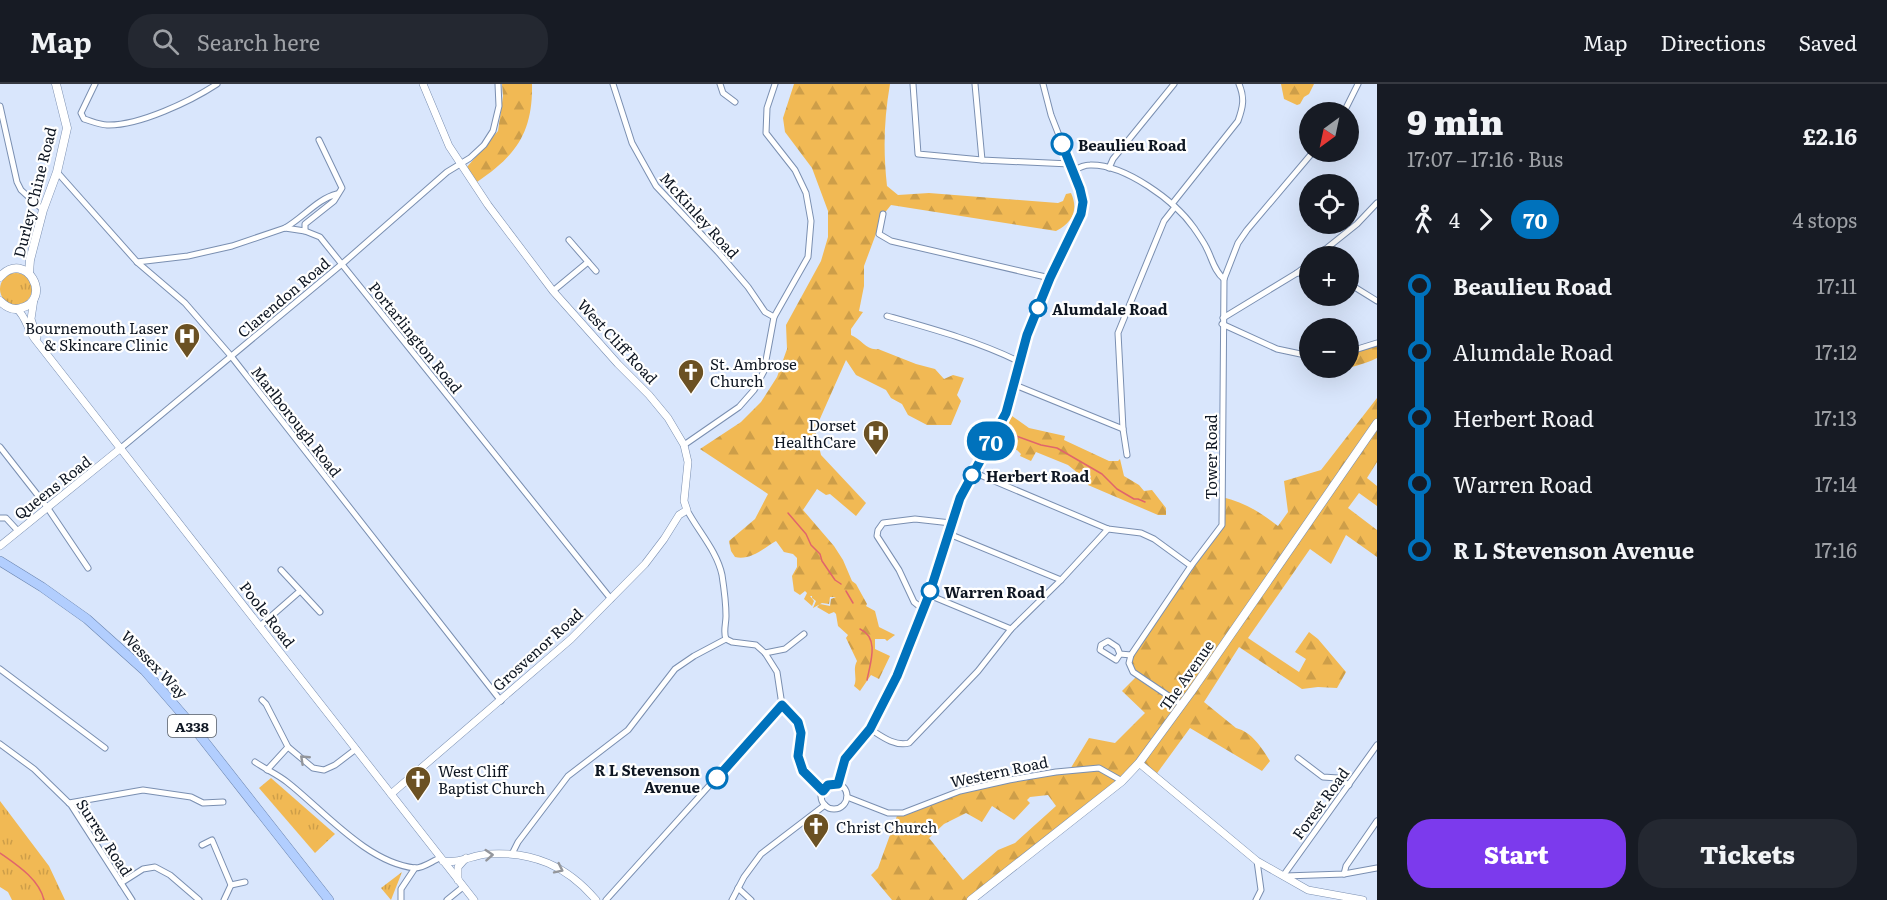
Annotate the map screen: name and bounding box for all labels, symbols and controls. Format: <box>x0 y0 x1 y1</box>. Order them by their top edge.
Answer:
search box <box>128 14 548 68</box>
text: Map <box>30 20 92 62</box>
icon: search <box>149 25 182 58</box>
text: Search here <box>197 25 320 58</box>
text: Map <box>1583 26 1628 57</box>
text: Directions <box>1661 26 1766 57</box>
text: Saved <box>1799 26 1857 57</box>
text: 9 min <box>1407 96 1503 145</box>
north arrow <box>1299 102 1359 162</box>
map controls <box>1299 102 1359 378</box>
text: £2.16 <box>1803 119 1857 152</box>
street label: Durley Chine Road <box>7 124 61 260</box>
marker: Beaulieu Road <box>1051 133 1073 155</box>
place label: Beaulieu Road <box>1078 133 1186 156</box>
text: 17:07 – 17:16 · Bus <box>1407 143 1563 173</box>
street label: McKinley Road <box>655 167 745 263</box>
button: locate <box>1299 174 1359 234</box>
icon: walk <box>1407 203 1440 236</box>
icon: forward <box>1469 203 1502 236</box>
text: 4 <box>1449 204 1460 234</box>
text: 70 <box>1523 204 1547 235</box>
text: 4 stops <box>1793 204 1857 234</box>
button: + <box>1299 246 1359 306</box>
street label: Clarendon Road <box>232 251 334 343</box>
text: Beaulieu Road <box>1453 269 1612 302</box>
text: 17:11 <box>1817 270 1857 300</box>
street label: Portarlington Road <box>364 276 468 398</box>
street label: West Cliff Road <box>572 293 664 389</box>
place label: Alumdale Road <box>1052 297 1168 320</box>
marker: Alumdale Road <box>1029 299 1047 317</box>
place label: Bournemouth Laser & Skincare Clinic <box>25 316 169 356</box>
button: − <box>1299 318 1359 378</box>
hospital icon: Bournemouth Laser & Skincare Clinic <box>172 321 202 359</box>
text: Alumdale Road <box>1453 335 1613 368</box>
text: 17:12 <box>1815 336 1857 366</box>
place label: St. Ambrose Church <box>710 352 797 392</box>
church icon: St. Ambrose Church <box>676 357 706 395</box>
street label: Marlborough Road <box>246 361 348 481</box>
text: Herbert Road <box>1453 401 1594 434</box>
text: 17:13 <box>1814 402 1857 432</box>
place label: Dorset HealthCare <box>774 413 856 453</box>
street label: Tower Road <box>1199 414 1222 500</box>
hospital icon: Dorset HealthCare <box>861 418 891 456</box>
line badge: 70 <box>964 422 1018 460</box>
text: 70 <box>979 426 1003 457</box>
street label: Queens Road <box>9 450 95 524</box>
place label: Herbert Road <box>986 464 1089 487</box>
marker: Herbert Road <box>963 466 981 484</box>
text: Warren Road <box>1453 467 1592 500</box>
text: 17:14 <box>1815 468 1857 498</box>
text: R L Stevenson Avenue <box>1453 533 1694 566</box>
text: 17:16 <box>1814 534 1857 564</box>
street label: Poole Road <box>235 576 301 652</box>
place label: Warren Road <box>944 580 1045 603</box>
marker: Warren Road <box>921 582 939 600</box>
street label: Grosvenor Road <box>487 602 587 696</box>
street label: Wessex Way <box>116 625 194 704</box>
street label: The Avenue <box>1153 635 1219 715</box>
road number: A338 <box>168 715 216 737</box>
street label: Western Road <box>948 749 1050 793</box>
one-way arrow <box>300 755 310 766</box>
place label: R L Stevenson Avenue <box>595 758 701 798</box>
place label: West Cliff Baptist Church <box>438 759 545 799</box>
street label: Forest Road <box>1286 762 1354 844</box>
church icon: West Cliff Baptist Church <box>403 764 433 802</box>
marker: R L Stevenson Avenue <box>706 767 728 789</box>
street label: Surrey Road <box>71 794 139 880</box>
church icon: Christ Church <box>801 811 831 849</box>
place label: Christ Church <box>836 815 938 838</box>
button: Start <box>1407 819 1626 888</box>
button: Tickets <box>1638 819 1857 888</box>
one-way arrow <box>484 849 494 862</box>
one-way arrow <box>553 861 564 873</box>

